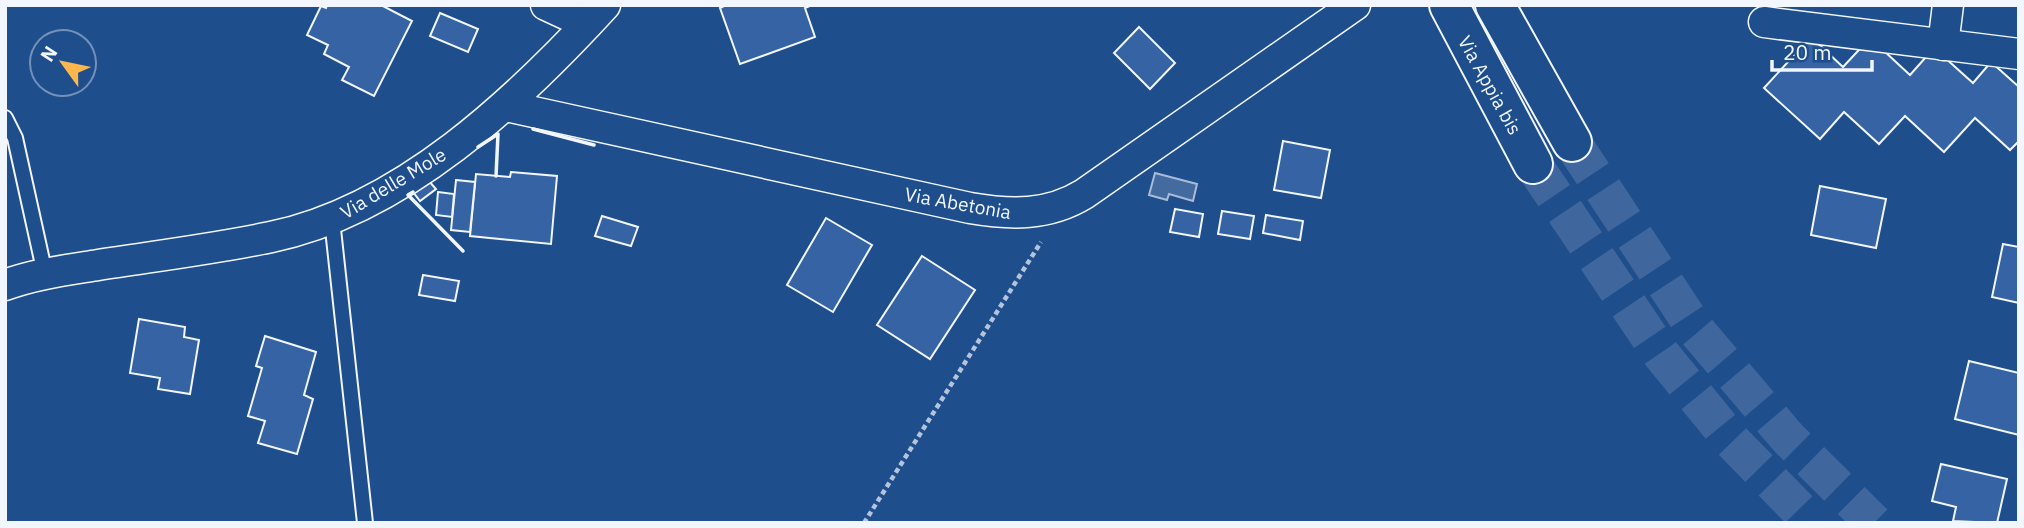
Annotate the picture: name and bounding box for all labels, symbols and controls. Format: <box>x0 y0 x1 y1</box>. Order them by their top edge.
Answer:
north arrow <box>28 28 98 98</box>
scale bar <box>1772 28 1872 72</box>
street label: Via Appia bis <box>1453 31 1527 139</box>
text: 20 m <box>1783 38 1832 66</box>
text: N <box>35 41 63 66</box>
street label: Via delle Mole <box>336 142 450 224</box>
street label: Via Abetonia <box>903 182 1013 224</box>

